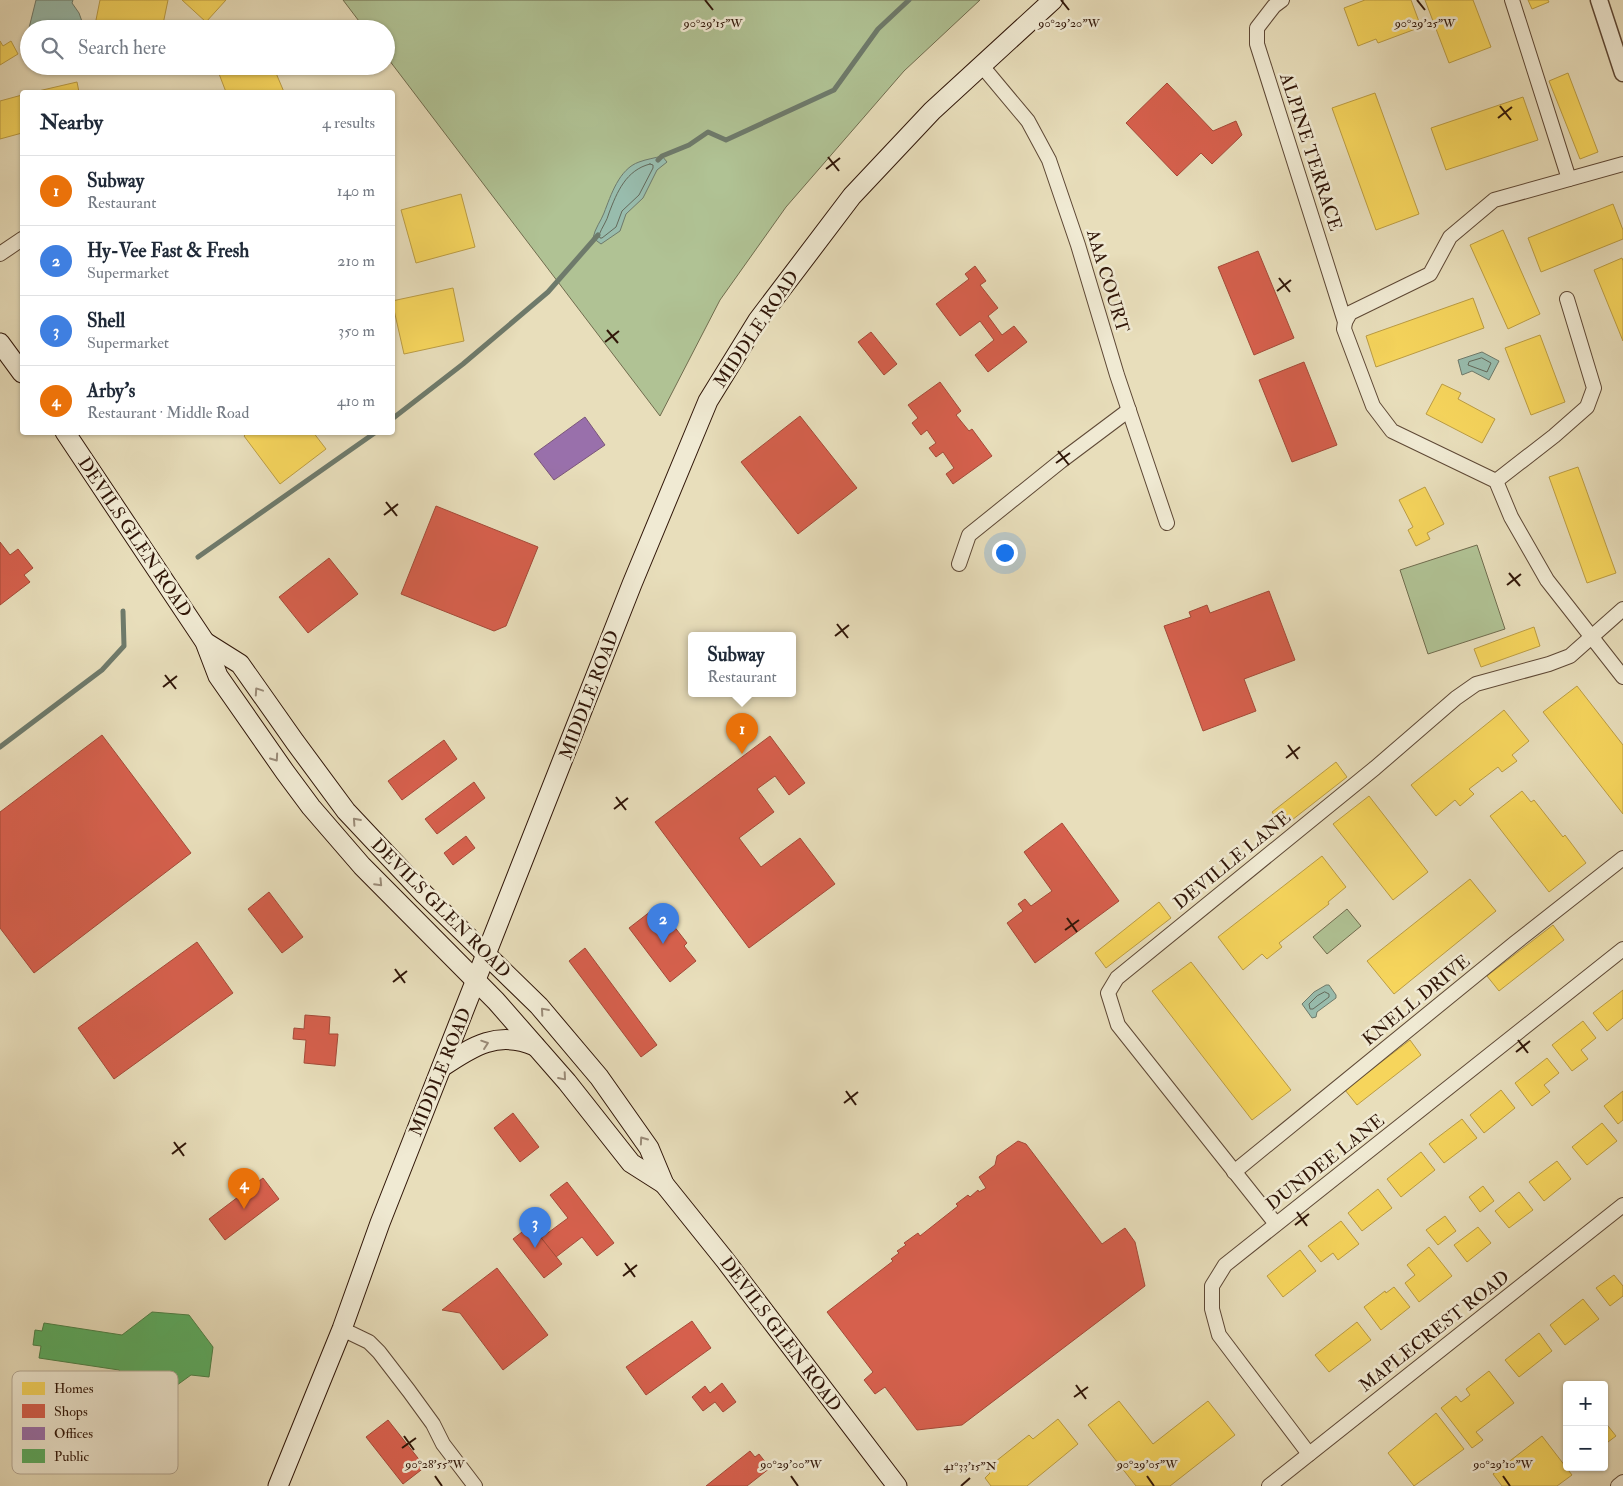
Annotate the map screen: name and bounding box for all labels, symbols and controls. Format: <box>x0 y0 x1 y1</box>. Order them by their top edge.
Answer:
text: 90°29'15"W <box>683 16 743 31</box>
text: 90°29'20"W <box>1037 16 1101 31</box>
text: 90°29'25"W <box>1394 16 1456 31</box>
search box <box>20 20 395 75</box>
icon: search <box>38 34 66 62</box>
text: Search here <box>78 36 166 60</box>
street label: ALPINE TERRACE <box>1274 69 1347 234</box>
text: Nearby <box>40 109 103 136</box>
text: 4 results <box>322 113 375 133</box>
text: Subway <box>87 169 144 193</box>
text: 1 <box>53 181 59 201</box>
text: 140 m <box>337 181 375 201</box>
text: Restaurant <box>87 193 156 213</box>
street label: AAA COURT <box>1081 226 1134 336</box>
text: Hy-Vee Fast & Fresh <box>87 239 249 263</box>
text: 2 <box>52 251 60 271</box>
text: 210 m <box>337 251 375 271</box>
text: Supermarket <box>87 263 169 283</box>
street label: MIDDLE ROAD <box>709 266 804 392</box>
text: Shell <box>87 309 125 333</box>
text: 3 <box>53 321 59 341</box>
text: 350 m <box>338 321 375 341</box>
text: Supermarket <box>87 333 169 353</box>
text: Arby's <box>87 379 135 403</box>
text: 4 <box>52 391 60 411</box>
text: 410 m <box>337 391 375 411</box>
text: Restaurant · Middle Road <box>87 403 249 423</box>
street label: DEVILS GLEN ROAD <box>72 453 197 622</box>
your location <box>992 540 1018 566</box>
street label: MIDDLE ROAD <box>554 627 625 763</box>
popup <box>688 632 796 697</box>
text: Subway <box>707 643 764 667</box>
text: Restaurant <box>707 667 777 687</box>
one-way arrow <box>255 688 264 697</box>
pin: 1 <box>726 713 758 754</box>
one-way arrow <box>269 752 278 762</box>
street label: DEVILLE LANE <box>1169 806 1296 915</box>
one-way arrow <box>353 818 362 827</box>
street label: DEVILS GLEN ROAD <box>366 834 515 983</box>
one-way arrow <box>373 878 382 887</box>
pin: 2 <box>647 903 679 944</box>
street label: KNELL DRIVE <box>1358 950 1475 1051</box>
street label: MIDDLE ROAD <box>404 1005 477 1140</box>
one-way arrow <box>541 1008 550 1017</box>
one-way arrow <box>480 1040 488 1050</box>
one-way arrow <box>557 1072 566 1081</box>
street label: DUNDEE LANE <box>1262 1109 1389 1216</box>
one-way arrow <box>640 1136 649 1146</box>
pin: 4 <box>228 1168 260 1209</box>
pin: 3 <box>519 1207 551 1248</box>
street label: DEVILS GLEN ROAD <box>715 1252 846 1416</box>
street label: MAPLECREST ROAD <box>1354 1265 1514 1397</box>
legend <box>12 1371 178 1474</box>
text: Homes <box>54 1380 94 1397</box>
map controls <box>1563 1381 1608 1471</box>
button: + <box>1563 1381 1608 1426</box>
text: Shops <box>54 1403 88 1421</box>
text: Offices <box>54 1425 93 1442</box>
button: − <box>1563 1426 1608 1471</box>
text: Public <box>54 1448 89 1465</box>
text: 90°28'55"W <box>404 1457 465 1472</box>
text: 90°29'00"W <box>759 1457 823 1472</box>
text: 90°29'05"W <box>1116 1457 1178 1472</box>
text: 90°29'10"W <box>1472 1457 1534 1472</box>
text: 41°33'15"N <box>944 1459 997 1474</box>

